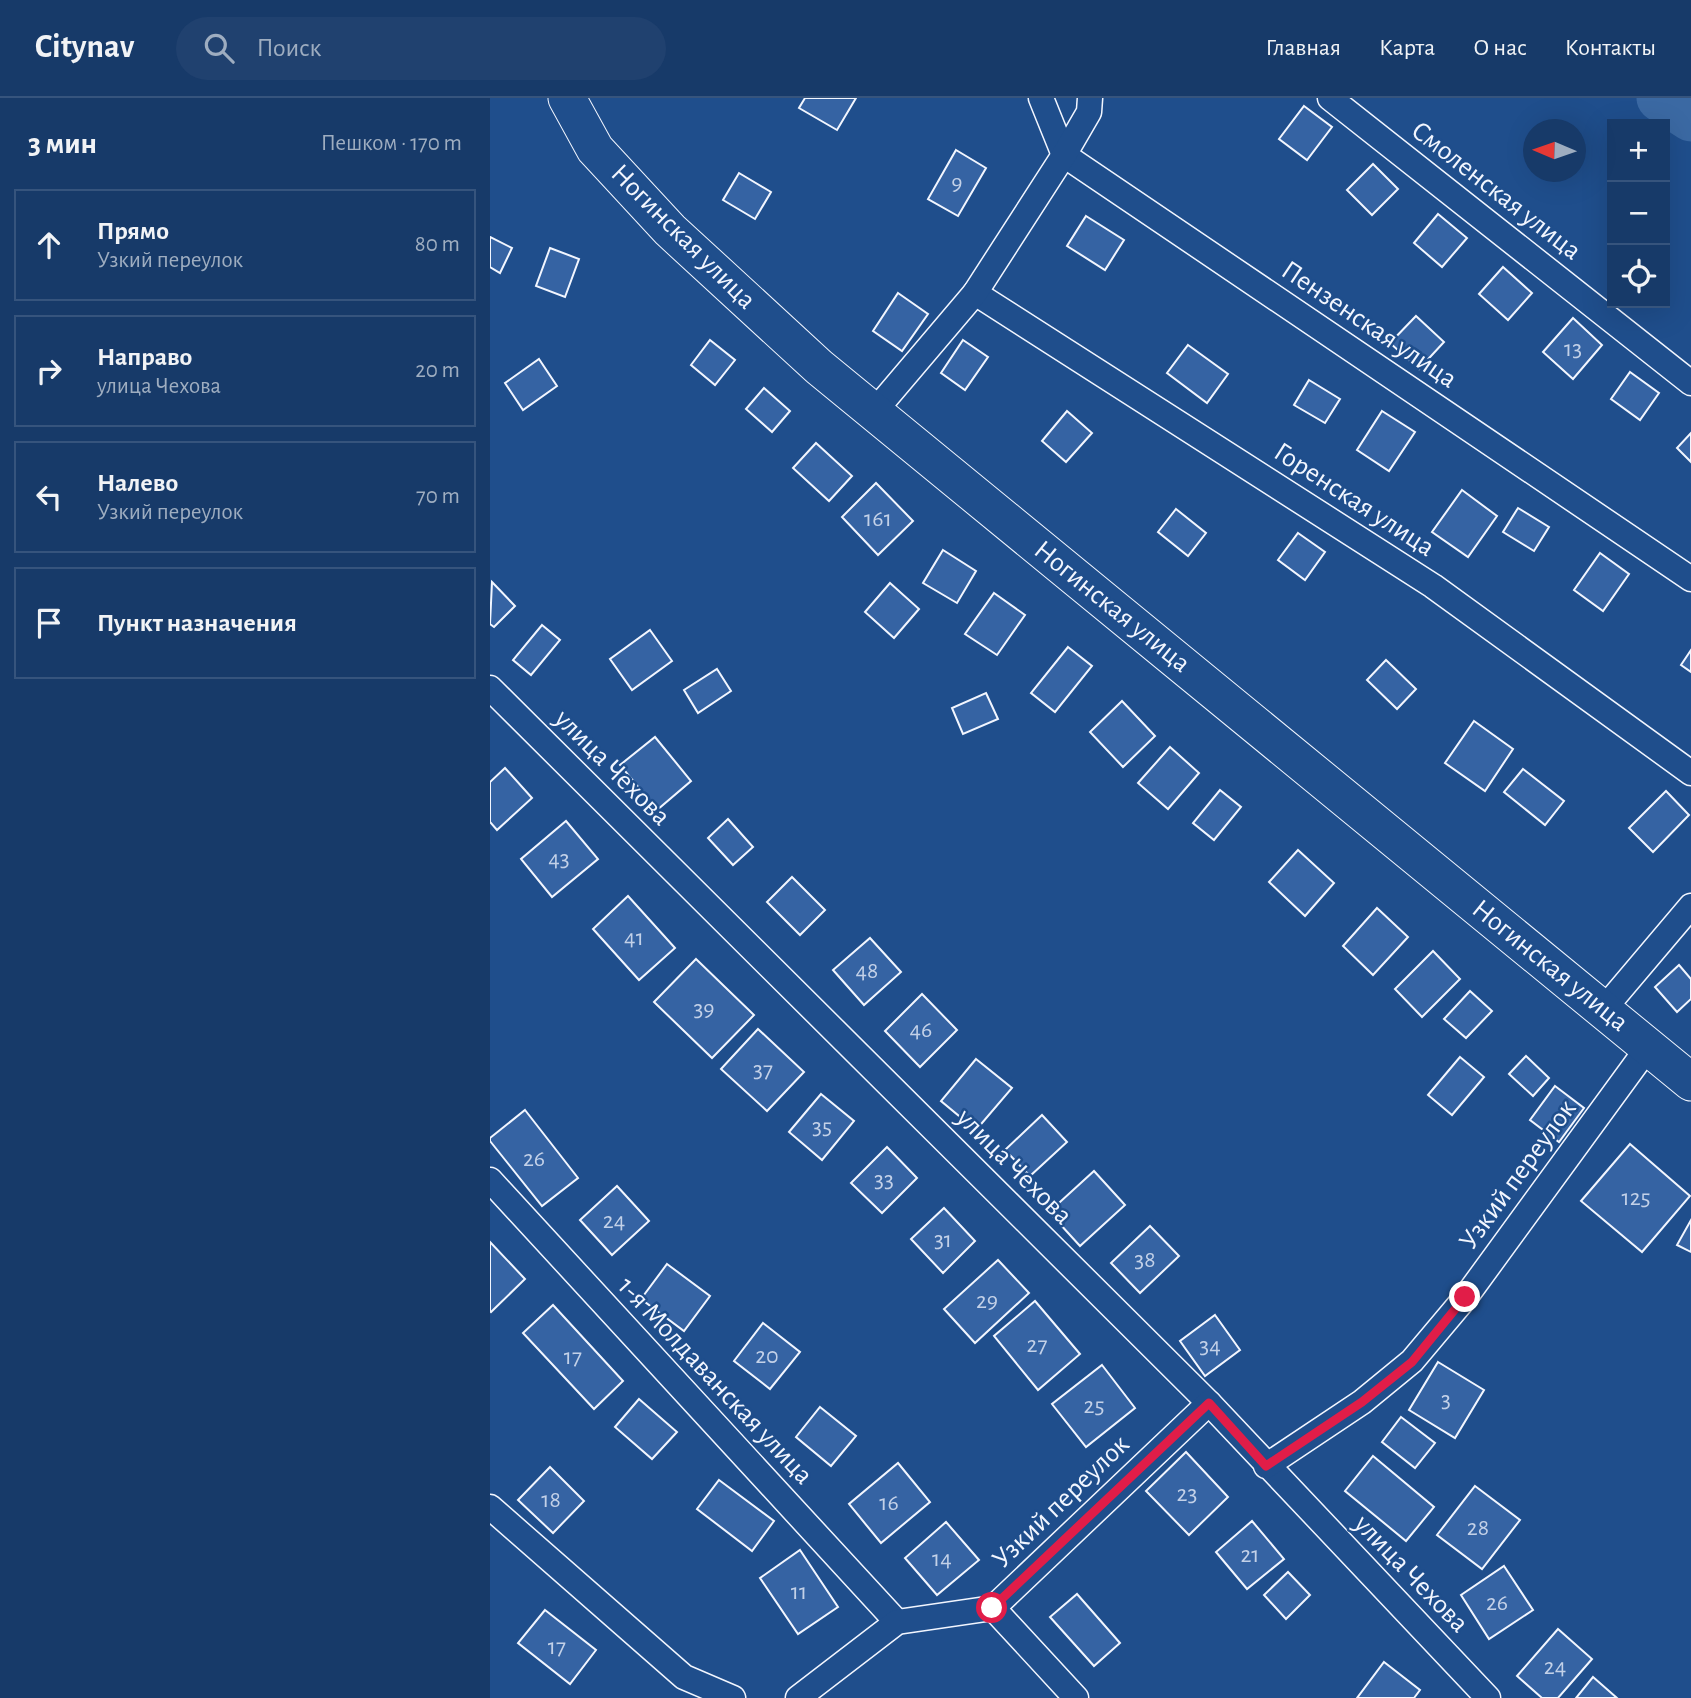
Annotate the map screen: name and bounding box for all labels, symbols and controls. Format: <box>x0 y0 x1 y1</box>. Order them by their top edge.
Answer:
search box <box>176 17 666 80</box>
icon: search <box>200 29 238 67</box>
text: Citynav <box>35 31 134 64</box>
text: Поиск <box>256 35 321 61</box>
text: Главная <box>1266 36 1341 60</box>
text: Карта <box>1379 36 1435 60</box>
text: О нас <box>1473 36 1527 60</box>
text: Контакты <box>1565 36 1656 60</box>
street label: Смоленская улица <box>1406 116 1586 266</box>
north arrow <box>1523 119 1586 182</box>
map controls <box>1607 119 1670 308</box>
button: + <box>1607 119 1670 182</box>
text: 3 мин <box>28 129 97 159</box>
text: Пешком · 170 m <box>321 132 462 155</box>
street label: Ногинская улица <box>605 159 761 315</box>
house number: 9 <box>951 171 963 195</box>
button: − <box>1607 182 1670 245</box>
text: Прямо <box>97 218 169 244</box>
icon: ahead <box>30 226 68 264</box>
text: 80 m <box>415 233 460 256</box>
button: locate <box>1607 245 1670 308</box>
text: Узкий переулок <box>97 249 243 272</box>
street label: Пензенская улица <box>1276 256 1462 394</box>
house number: 13 <box>1564 337 1582 361</box>
text: Направо <box>97 344 192 370</box>
icon: right <box>30 352 68 390</box>
text: 20 m <box>415 359 460 382</box>
text: улица Чехова <box>97 375 221 398</box>
street label: Горенская улица <box>1269 438 1439 562</box>
text: Налево <box>97 470 178 496</box>
icon: left <box>30 478 68 516</box>
text: 70 m <box>416 485 460 508</box>
text: Узкий переулок <box>97 501 243 524</box>
house number: 161 <box>864 507 892 531</box>
street label: Ногинская улица <box>1029 536 1196 678</box>
icon: arrive <box>30 604 68 642</box>
text: Пункт назначения <box>97 610 297 636</box>
street label: улица Чехова <box>548 704 675 831</box>
house number: 43 <box>548 847 570 871</box>
street label: Ногинская улица <box>1467 895 1634 1037</box>
house number: 41 <box>624 926 644 950</box>
house number: 48 <box>856 959 878 983</box>
house number: 39 <box>693 997 715 1021</box>
house number: 46 <box>910 1018 932 1042</box>
house number: 37 <box>753 1058 773 1082</box>
street label: Узкий переулок <box>1454 1095 1582 1255</box>
street label: улица Чехова <box>950 1103 1077 1230</box>
house number: 35 <box>812 1115 832 1139</box>
house number: 26 <box>523 1147 545 1171</box>
house number: 33 <box>874 1168 894 1192</box>
house number: 125 <box>1621 1186 1651 1210</box>
house number: 24 <box>603 1209 625 1233</box>
house number: 31 <box>934 1228 952 1252</box>
house number: 38 <box>1134 1248 1156 1272</box>
street label: 1-я Молдаванская улица <box>612 1272 818 1490</box>
route end <box>1449 1281 1480 1312</box>
house number: 29 <box>976 1289 998 1313</box>
house number: 27 <box>1027 1333 1047 1357</box>
house number: 34 <box>1199 1334 1221 1358</box>
house number: 20 <box>755 1344 779 1368</box>
house number: 17 <box>564 1345 582 1369</box>
house number: 3 <box>1441 1388 1451 1412</box>
house number: 25 <box>1084 1394 1104 1418</box>
street label: Узкий переулок <box>987 1430 1135 1574</box>
house number: 23 <box>1177 1482 1197 1506</box>
house number: 18 <box>541 1488 561 1512</box>
house number: 16 <box>879 1491 899 1515</box>
street label: улица Чехова <box>1348 1509 1474 1638</box>
house number: 28 <box>1467 1516 1489 1540</box>
house number: 21 <box>1240 1543 1260 1567</box>
house number: 14 <box>932 1547 952 1571</box>
house number: 11 <box>791 1580 807 1604</box>
house number: 26 <box>1486 1591 1508 1615</box>
route start <box>976 1592 1007 1623</box>
house number: 17 <box>548 1635 566 1659</box>
house number: 24 <box>1544 1655 1566 1679</box>

